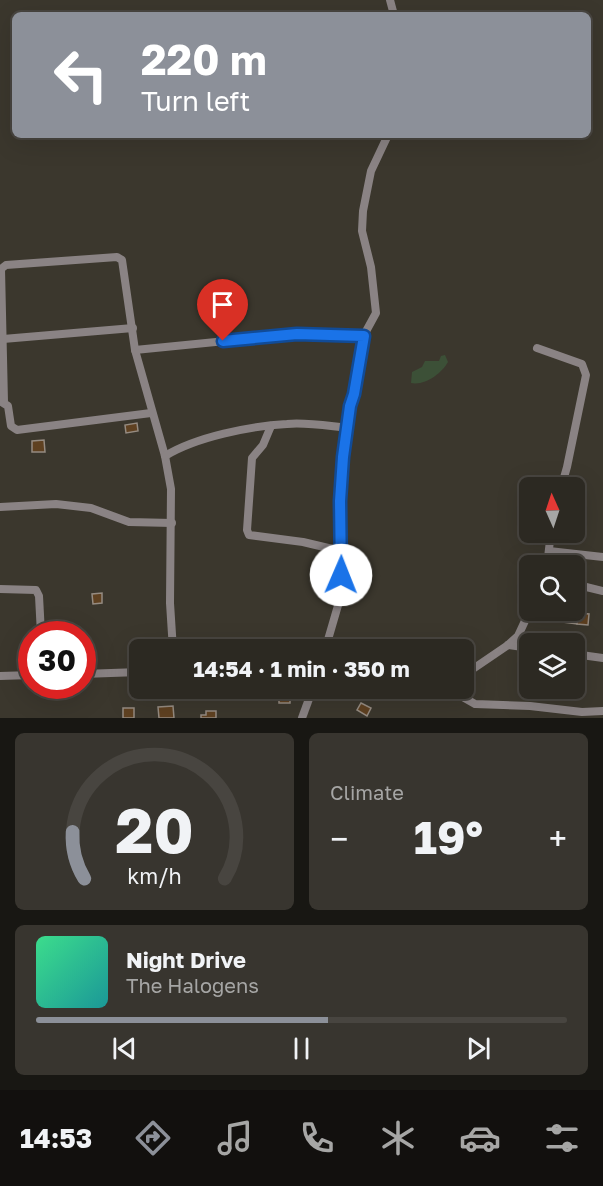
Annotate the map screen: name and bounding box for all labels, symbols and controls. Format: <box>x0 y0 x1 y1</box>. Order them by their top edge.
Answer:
text: 220 m <box>141 34 267 84</box>
icon: left <box>42 36 120 114</box>
text: Turn left <box>141 85 250 117</box>
pin <box>197 279 248 341</box>
icon: arrive <box>206 288 239 321</box>
north arrow <box>519 477 585 543</box>
map controls <box>519 477 585 699</box>
position arrow <box>309 543 373 607</box>
button: search <box>519 555 585 621</box>
speed limit sign: 30 <box>18 621 96 699</box>
button: layers <box>519 633 585 699</box>
text: 14:54 · 1 min · 350 m <box>193 655 410 682</box>
text: Climate <box>330 780 404 804</box>
text: 20 <box>115 792 194 867</box>
text: 19° <box>414 810 483 864</box>
text: − <box>330 819 348 858</box>
text: + <box>549 819 567 858</box>
text: km/h <box>127 863 182 889</box>
text: Night Drive <box>126 946 246 973</box>
text: The Halogens <box>126 973 259 997</box>
icon: previous <box>108 1032 141 1065</box>
icon: pause <box>285 1032 318 1065</box>
icon: next <box>462 1032 495 1065</box>
icon: directions <box>132 1117 174 1159</box>
icon: music <box>214 1117 256 1159</box>
icon: phone <box>296 1117 338 1159</box>
icon: climate <box>377 1117 419 1159</box>
icon: car <box>459 1117 501 1159</box>
icon: filters <box>541 1117 583 1159</box>
text: 14:53 <box>20 1122 92 1154</box>

